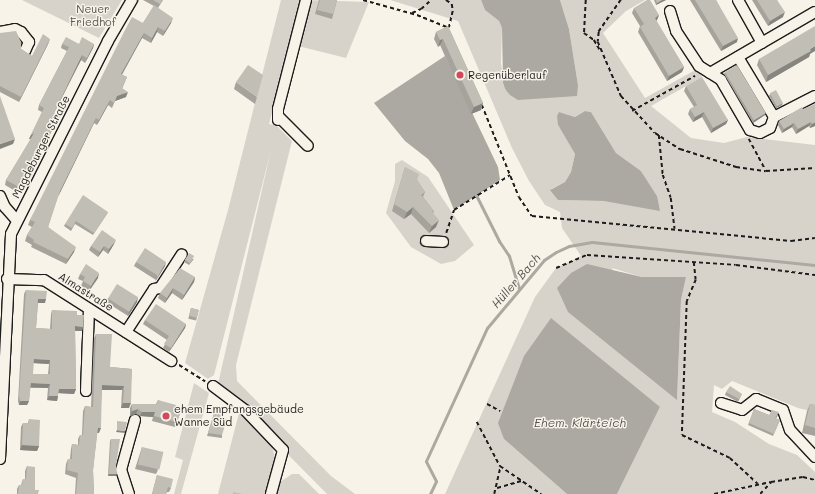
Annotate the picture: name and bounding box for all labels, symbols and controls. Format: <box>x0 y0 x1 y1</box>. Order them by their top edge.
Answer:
park label: Neuer Friedhof <box>70 3 116 29</box>
place label: Regenüberlauf <box>468 68 546 82</box>
marker: Regenüberlauf <box>455 70 465 80</box>
street label: Magdeburger Straße <box>9 93 73 201</box>
water label: Hüller Bach <box>489 251 543 311</box>
street label: Almastraße <box>56 270 116 314</box>
place label: ehem Empfangsgebäude Wanne Süd <box>174 403 304 429</box>
marker: ehem Empfangsgebäude Wanne Süd <box>161 411 171 421</box>
water label: Ehem. Klärteich <box>534 416 626 430</box>

